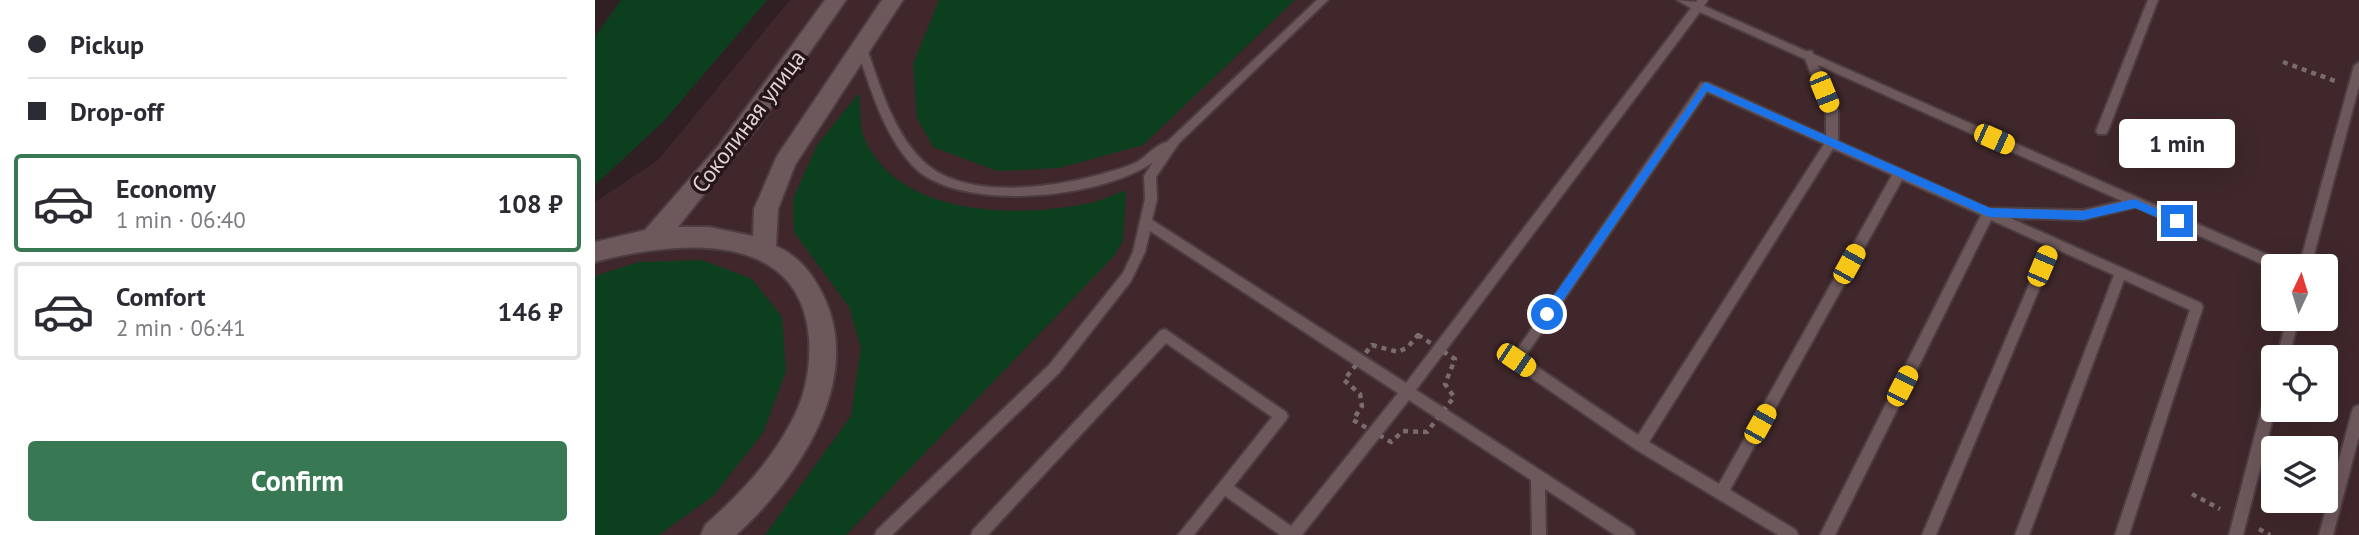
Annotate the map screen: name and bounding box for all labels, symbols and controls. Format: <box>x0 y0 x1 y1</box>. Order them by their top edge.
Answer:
text: Pickup <box>70 28 144 61</box>
street label: Соколиная улица <box>685 44 811 198</box>
car <box>1807 69 1842 115</box>
text: Drop-off <box>70 95 164 128</box>
callout: 1 min <box>2119 120 2235 168</box>
car <box>1971 121 2018 157</box>
text: 1 min <box>2149 129 2205 158</box>
icon: car <box>32 172 95 235</box>
text: Economy <box>116 172 216 205</box>
text: 108 ₽ <box>497 187 563 220</box>
text: 1 min · 06:40 <box>116 205 246 234</box>
route end <box>2161 205 2193 237</box>
car <box>1830 241 1869 287</box>
car <box>2025 243 2060 289</box>
north arrow <box>2261 254 2338 331</box>
map controls <box>2261 254 2338 513</box>
icon: car <box>32 280 95 343</box>
text: Comfort <box>116 280 206 313</box>
text: 146 ₽ <box>497 295 563 328</box>
route start <box>1531 298 1563 330</box>
text: 2 min · 06:41 <box>116 313 246 342</box>
car <box>1493 340 1540 380</box>
button: locate <box>2261 345 2338 422</box>
car <box>1884 363 1921 409</box>
car <box>1741 401 1780 447</box>
button: layers <box>2261 436 2338 513</box>
button: Confirm <box>28 441 567 521</box>

